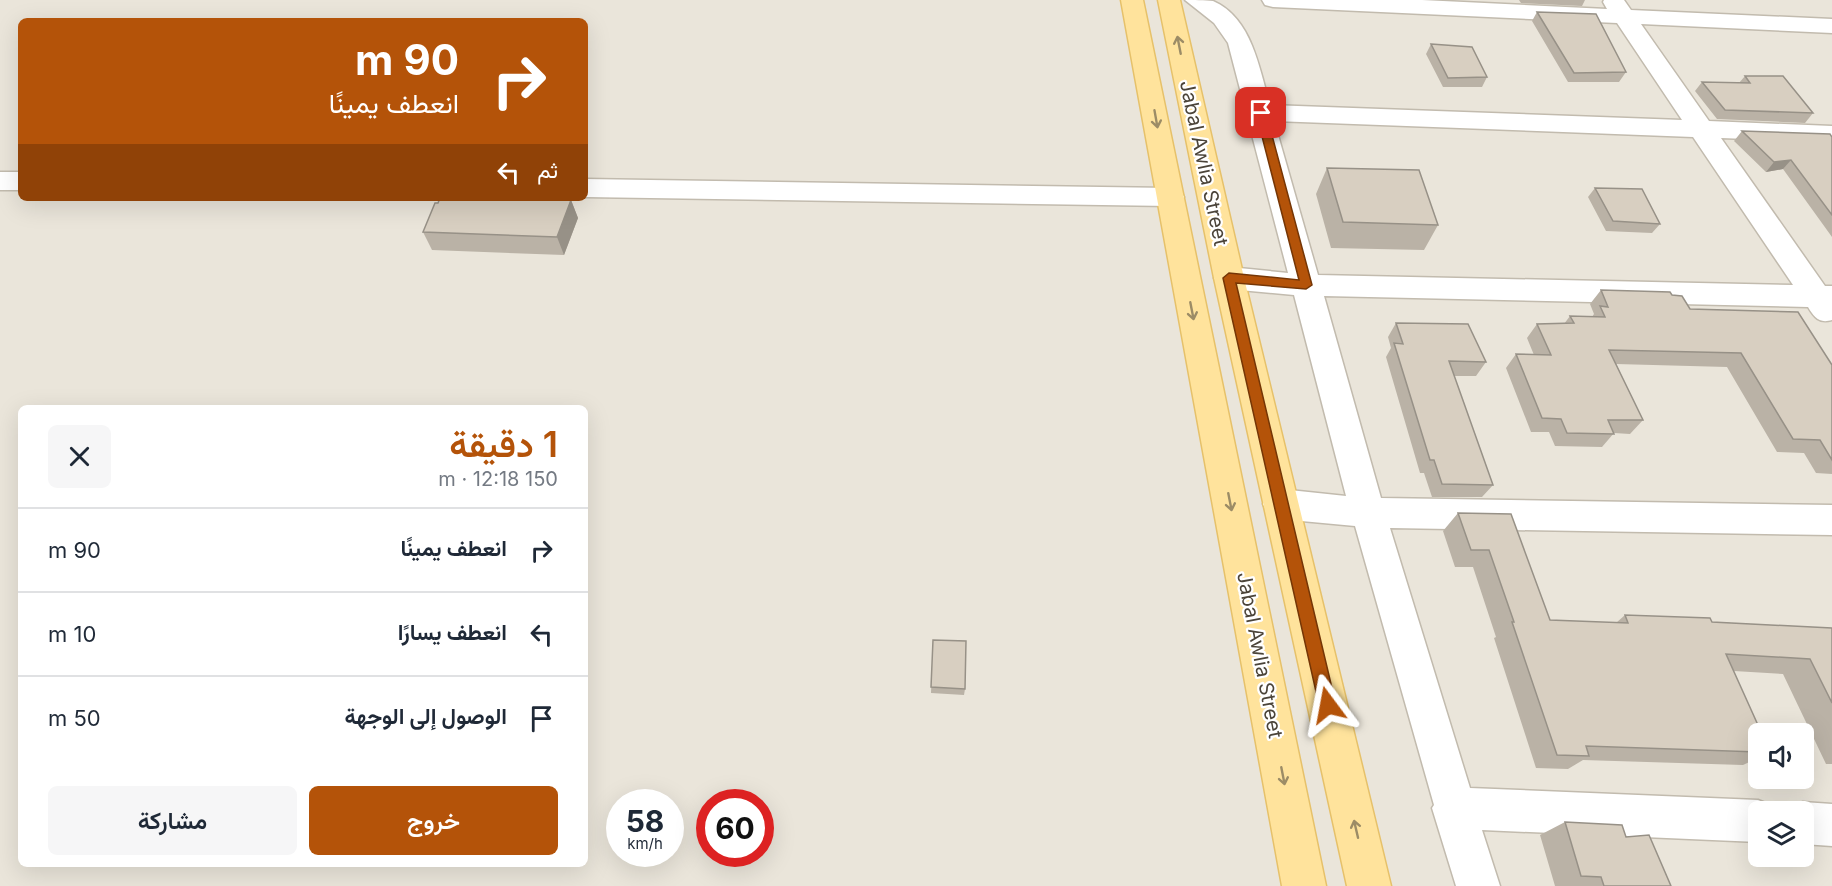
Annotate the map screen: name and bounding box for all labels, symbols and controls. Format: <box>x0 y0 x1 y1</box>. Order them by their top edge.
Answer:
text: 90 m <box>355 34 459 85</box>
one-way arrow <box>1173 36 1184 55</box>
icon: right <box>480 42 558 120</box>
street label: Jabal Awlia Street <box>1175 78 1233 248</box>
text: انعطف يمينًا <box>329 87 459 120</box>
pin <box>1235 87 1286 138</box>
icon: arrive <box>1244 96 1277 129</box>
one-way arrow <box>1151 109 1162 128</box>
icon: left <box>492 156 525 189</box>
text: ثم <box>537 157 558 183</box>
one-way arrow <box>1187 300 1198 320</box>
text: 1 دقيقة <box>449 422 558 466</box>
button: close <box>48 425 111 488</box>
text: 150 m · 12:18 <box>438 467 558 491</box>
one-way arrow <box>1225 492 1236 511</box>
icon: right <box>525 534 558 567</box>
text: انعطف يمينًا <box>400 535 507 561</box>
text: 90 m <box>48 537 101 563</box>
street label: Jabal Awlia Street <box>1232 570 1288 740</box>
icon: left <box>525 618 558 651</box>
text: انعطف يسارًا <box>398 619 507 645</box>
text: 10 m <box>48 621 96 647</box>
position arrow <box>1296 673 1360 737</box>
icon: arrive <box>525 702 558 735</box>
text: الوصول إلى الوجهة <box>344 703 507 729</box>
text: 50 m <box>48 705 101 731</box>
map controls <box>1748 723 1814 867</box>
button: sound <box>1748 723 1814 789</box>
one-way arrow <box>1278 765 1289 785</box>
button: مشاركة <box>48 786 297 855</box>
button: خروج <box>309 786 558 855</box>
speed limit sign: 60 <box>696 789 774 867</box>
button: layers <box>1748 801 1814 867</box>
text: 58 <box>626 803 664 839</box>
one-way arrow <box>1350 820 1362 839</box>
text: km/h <box>627 834 663 853</box>

